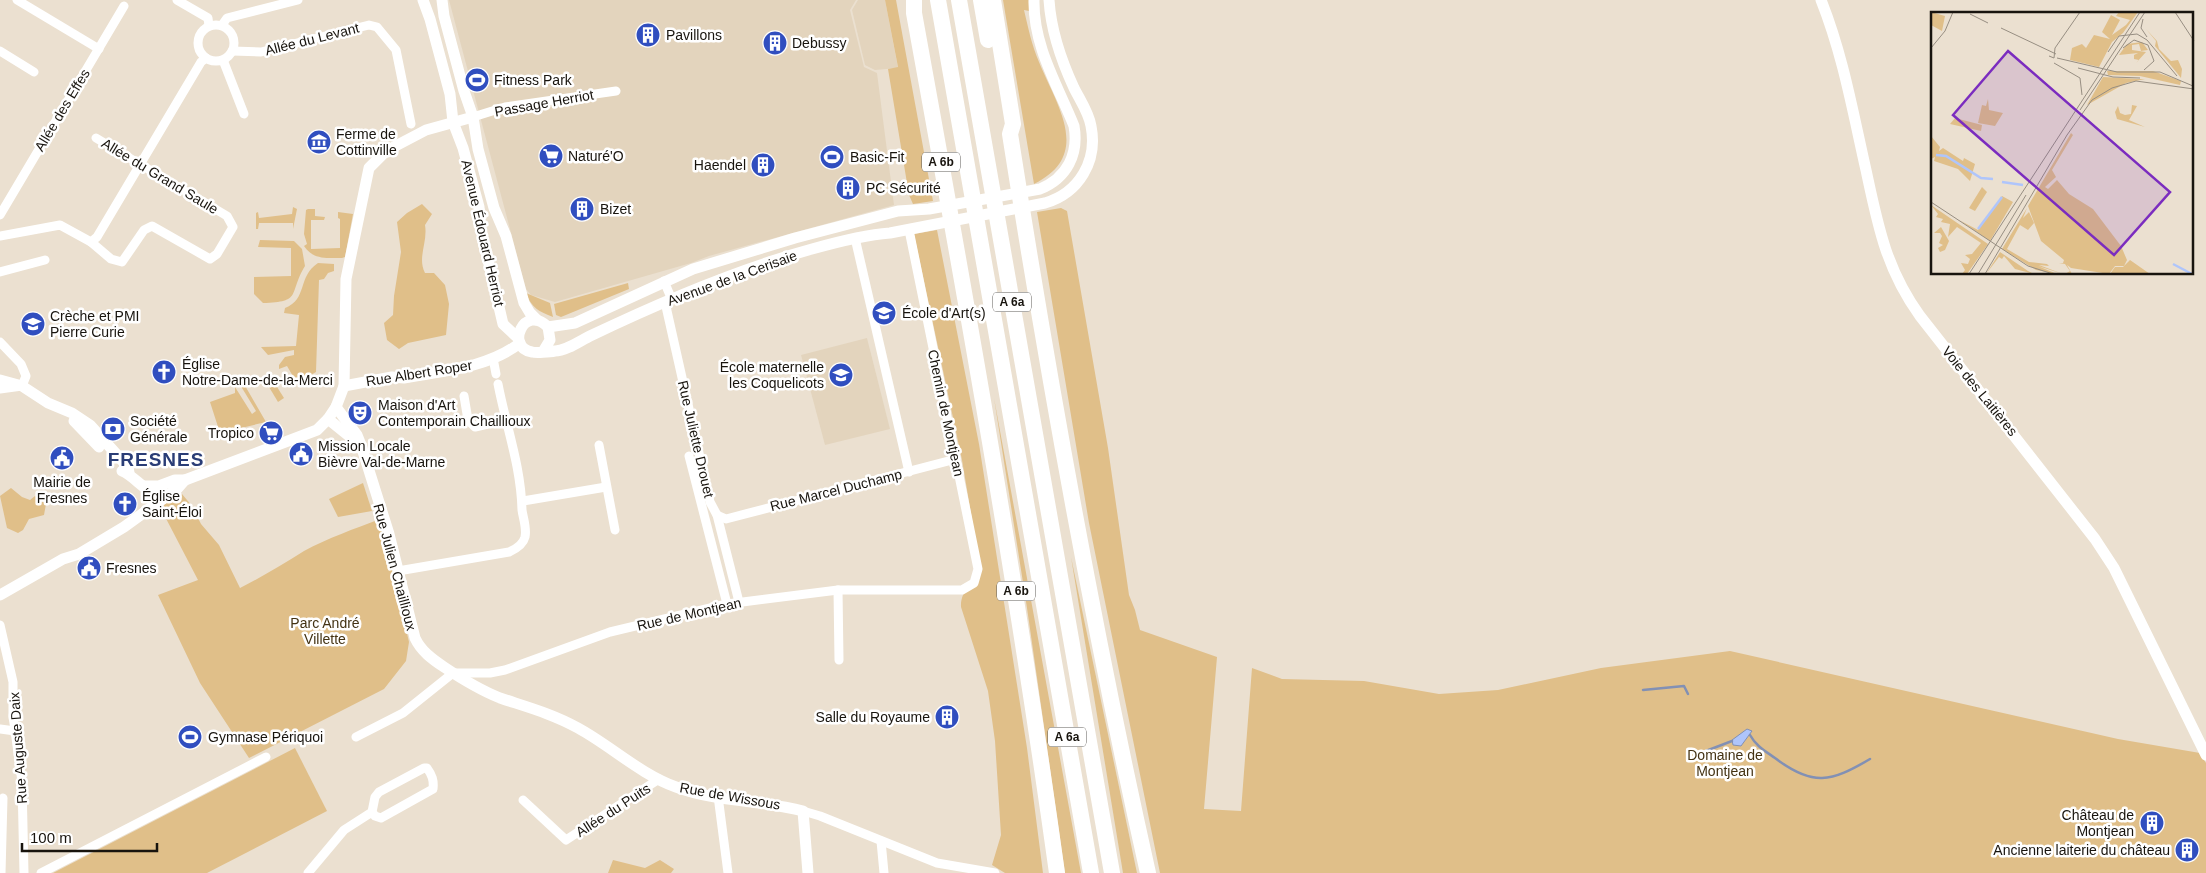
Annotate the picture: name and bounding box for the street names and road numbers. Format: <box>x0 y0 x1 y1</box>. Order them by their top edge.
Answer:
street label: Allée du Levant <box>263 20 361 58</box>
street label: Allée des Effes <box>31 66 93 154</box>
street label: Passage Herriot <box>493 86 595 120</box>
street label: Allée du Grand Saule <box>99 135 221 217</box>
road number: A 6b <box>922 152 960 172</box>
street label: Avenue Édouard Herriot <box>458 158 508 308</box>
street label: Avenue de la Cerisaie <box>665 247 799 309</box>
road number: A 6a <box>993 292 1031 312</box>
street label: Voie des Laitières <box>1939 343 2021 439</box>
street label: Chemin de Montjean <box>925 348 967 478</box>
street label: Rue Albert Roper <box>365 357 474 389</box>
street label: Rue Juliette Drouet <box>675 379 717 499</box>
street label: Rue Marcel Duchamp <box>768 466 904 514</box>
street label: Rue Julien Chaillioux <box>370 502 420 632</box>
road number: A 6b <box>997 582 1035 600</box>
street label: Rue de Montjean <box>635 594 743 634</box>
street label: Rue Auguste Daix <box>6 692 30 804</box>
road number: A 6a <box>1048 728 1086 746</box>
street label: Rue de Wissous <box>678 779 782 813</box>
street label: Allée du Puits <box>573 780 653 840</box>

